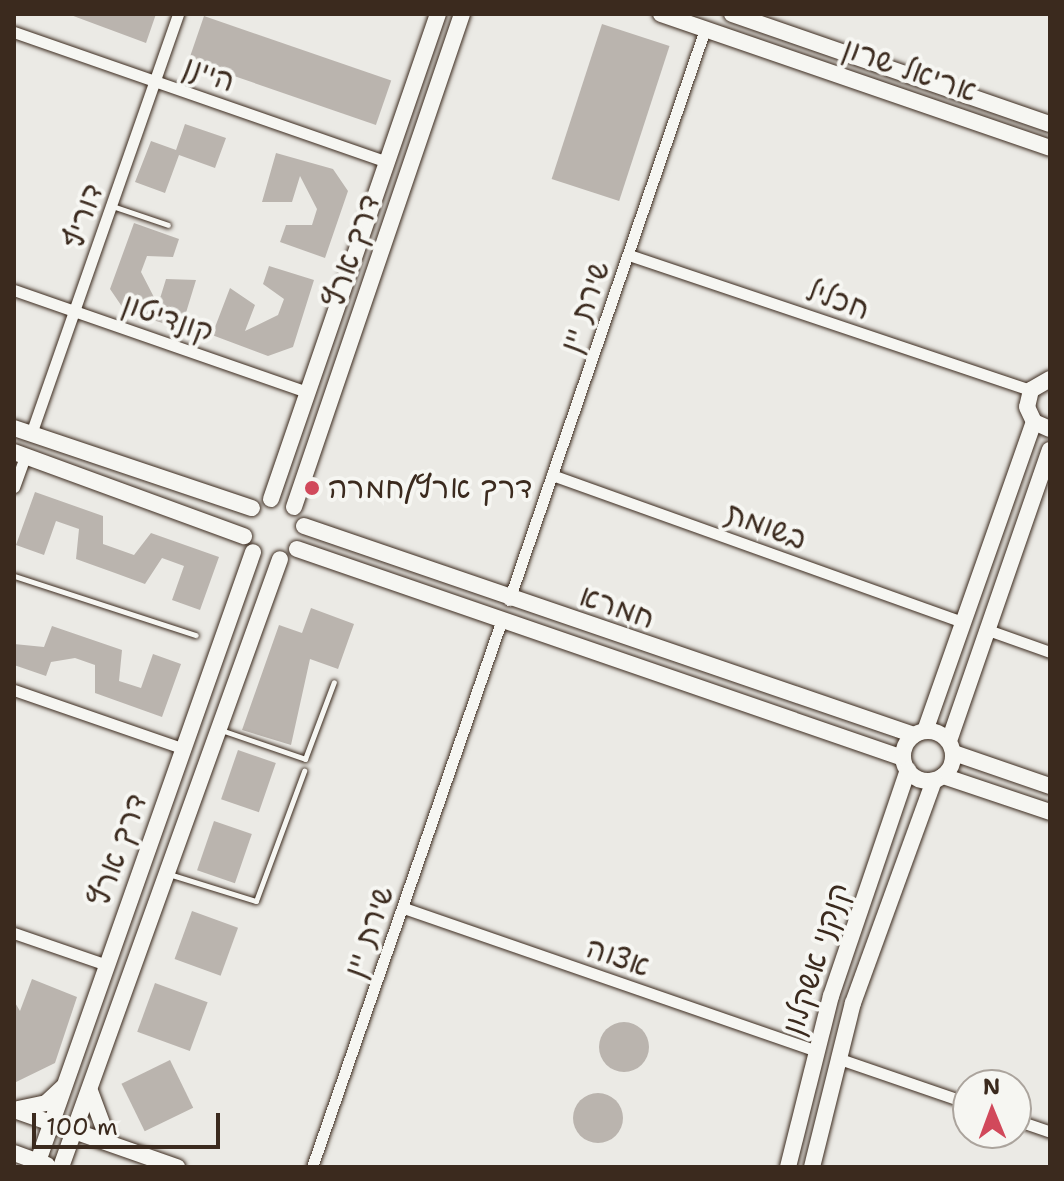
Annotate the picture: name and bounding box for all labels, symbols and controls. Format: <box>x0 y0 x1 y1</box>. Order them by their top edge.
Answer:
street label: אריאל שרון <box>838 30 982 110</box>
street label: היינן <box>178 48 240 100</box>
street label: דוריף <box>55 179 111 253</box>
street label: דרך ארץ <box>316 190 388 312</box>
street label: שירת יין <box>553 256 617 358</box>
street label: חכליל <box>802 272 874 328</box>
street label: קונדיטון <box>118 286 218 350</box>
place label: דרך ארץ/חמרה <box>328 470 533 506</box>
marker: דרך ארץ/חמרה <box>303 479 321 497</box>
street label: בשומת <box>721 495 811 557</box>
street label: חמרא <box>575 577 659 637</box>
street label: דרך ארץ <box>81 789 155 911</box>
street label: קנקני אשקלון <box>774 878 858 1040</box>
street label: שירת יין <box>337 881 401 983</box>
street label: אצוה <box>581 929 655 985</box>
north arrow <box>952 1069 1032 1149</box>
text: N <box>983 1072 1001 1101</box>
scale bar <box>36 1097 224 1147</box>
text: 100 m <box>46 1111 118 1143</box>

